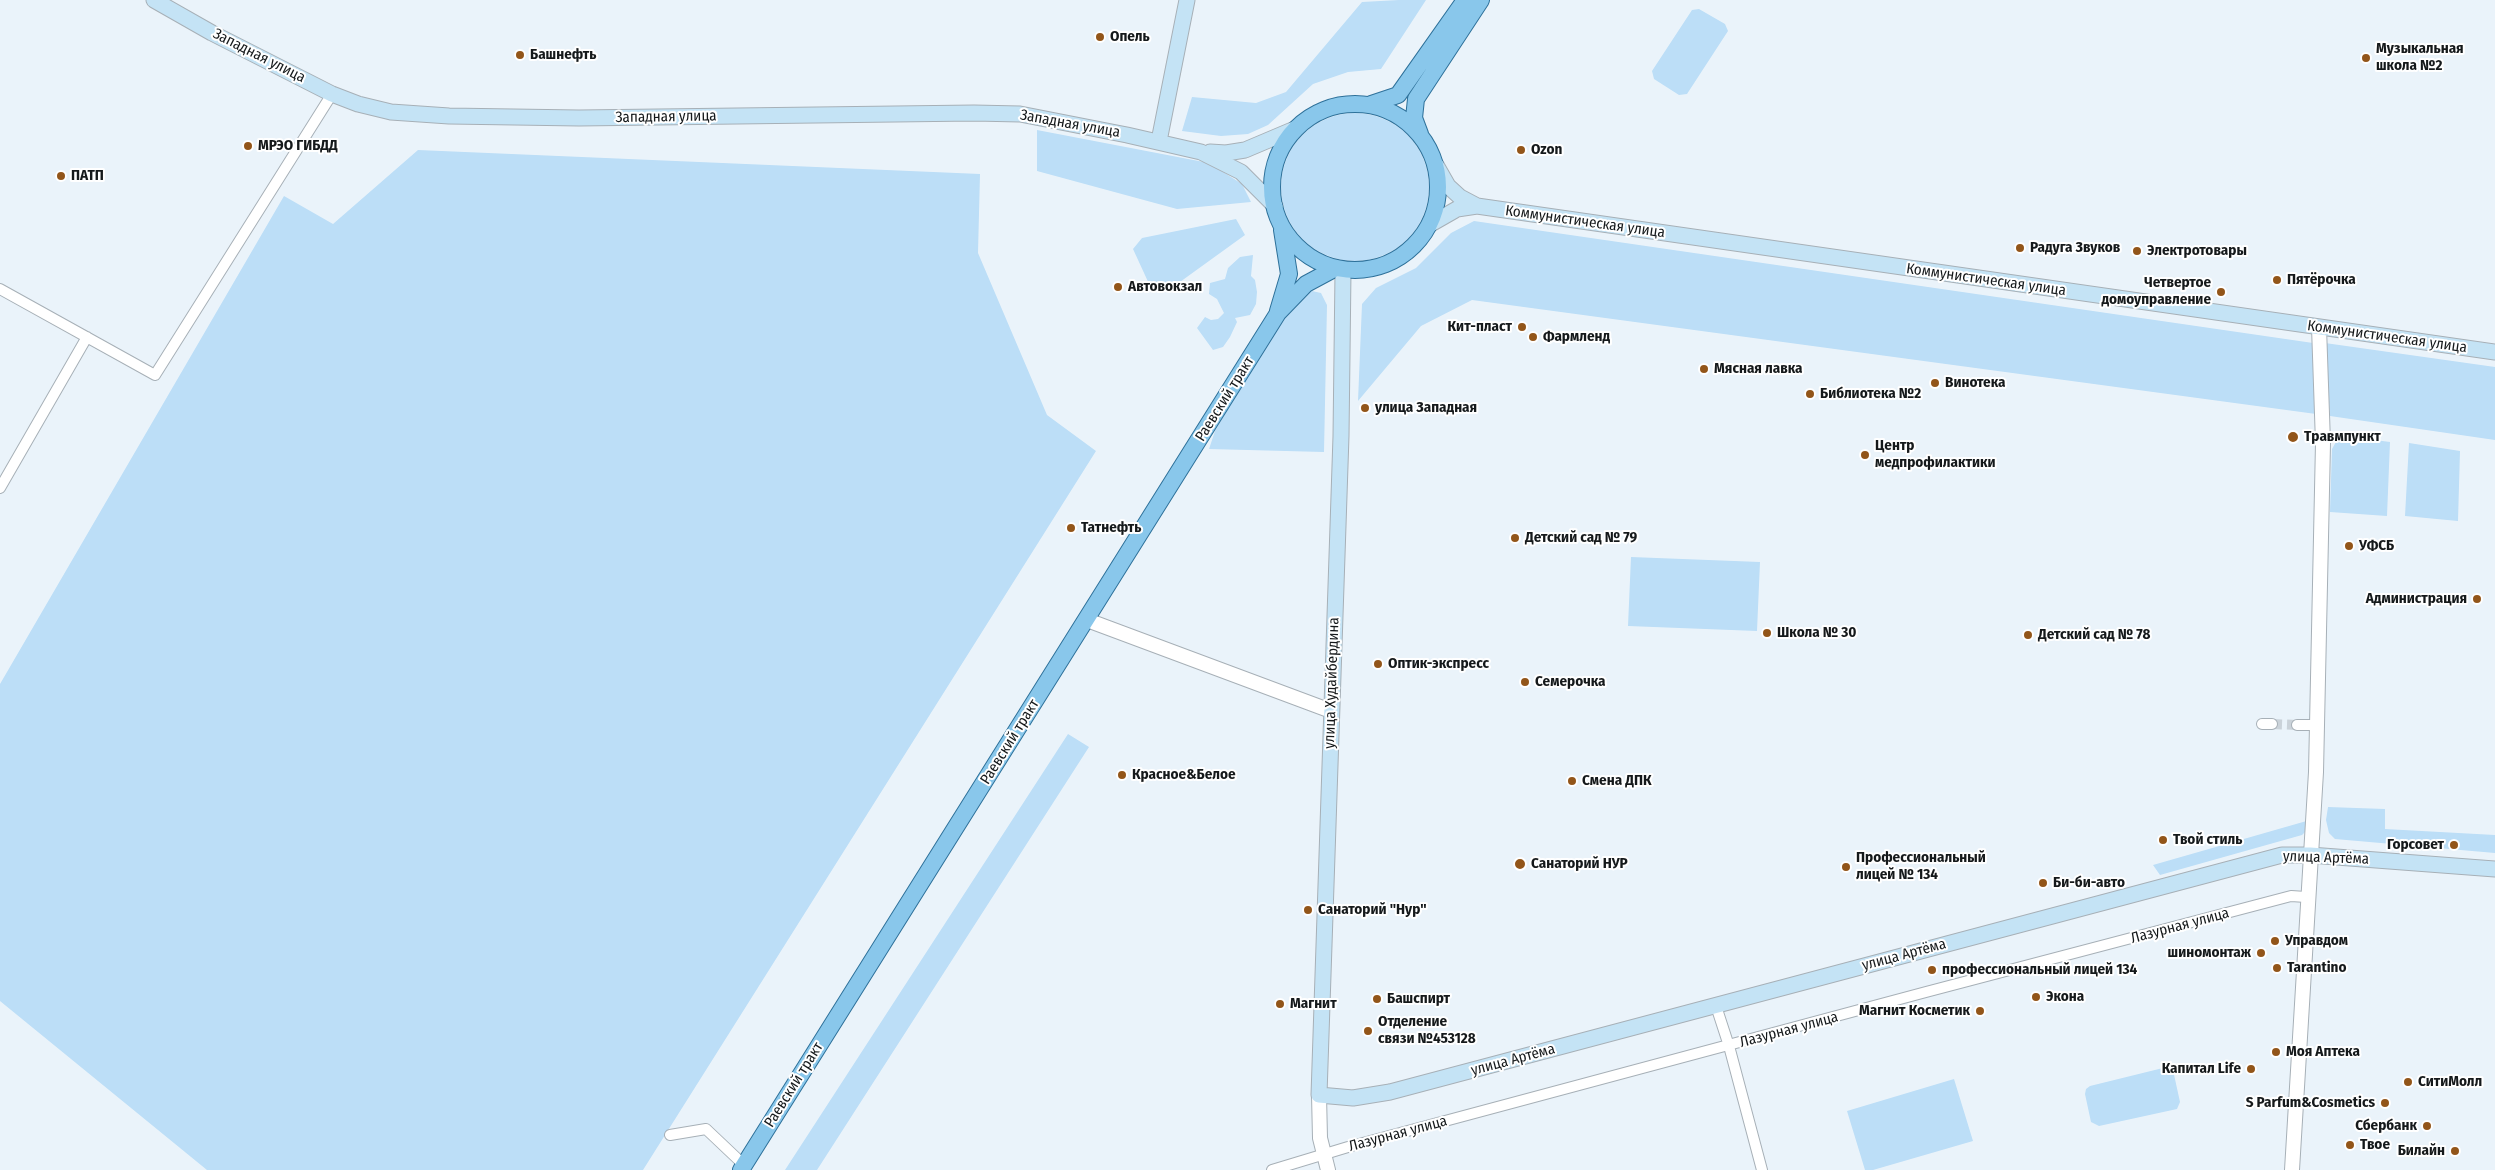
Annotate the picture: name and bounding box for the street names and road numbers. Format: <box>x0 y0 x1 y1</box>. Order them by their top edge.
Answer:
street label: Западная улица <box>210 25 308 87</box>
street label: Западная улица <box>1019 106 1121 142</box>
street label: Западная улица <box>615 107 717 127</box>
street label: Коммунистическая улица <box>1504 202 1666 242</box>
street label: Коммунистическая улица <box>1905 260 2067 300</box>
street label: Коммунистическая улица <box>2306 317 2468 357</box>
street label: Раевский тракт <box>1192 353 1258 445</box>
street label: улица Худайбердина <box>1321 617 1343 749</box>
street label: Раевский тракт <box>977 696 1043 788</box>
street label: улица Артёма <box>2283 848 2369 868</box>
street label: Лазурная улица <box>2129 904 2231 948</box>
street label: улица Артёма <box>1860 935 1948 975</box>
street label: Лазурная улица <box>1738 1008 1840 1052</box>
street label: Раевский тракт <box>761 1039 827 1131</box>
street label: улица Артёма <box>1469 1040 1557 1080</box>
street label: Лазурная улица <box>1347 1112 1449 1156</box>

